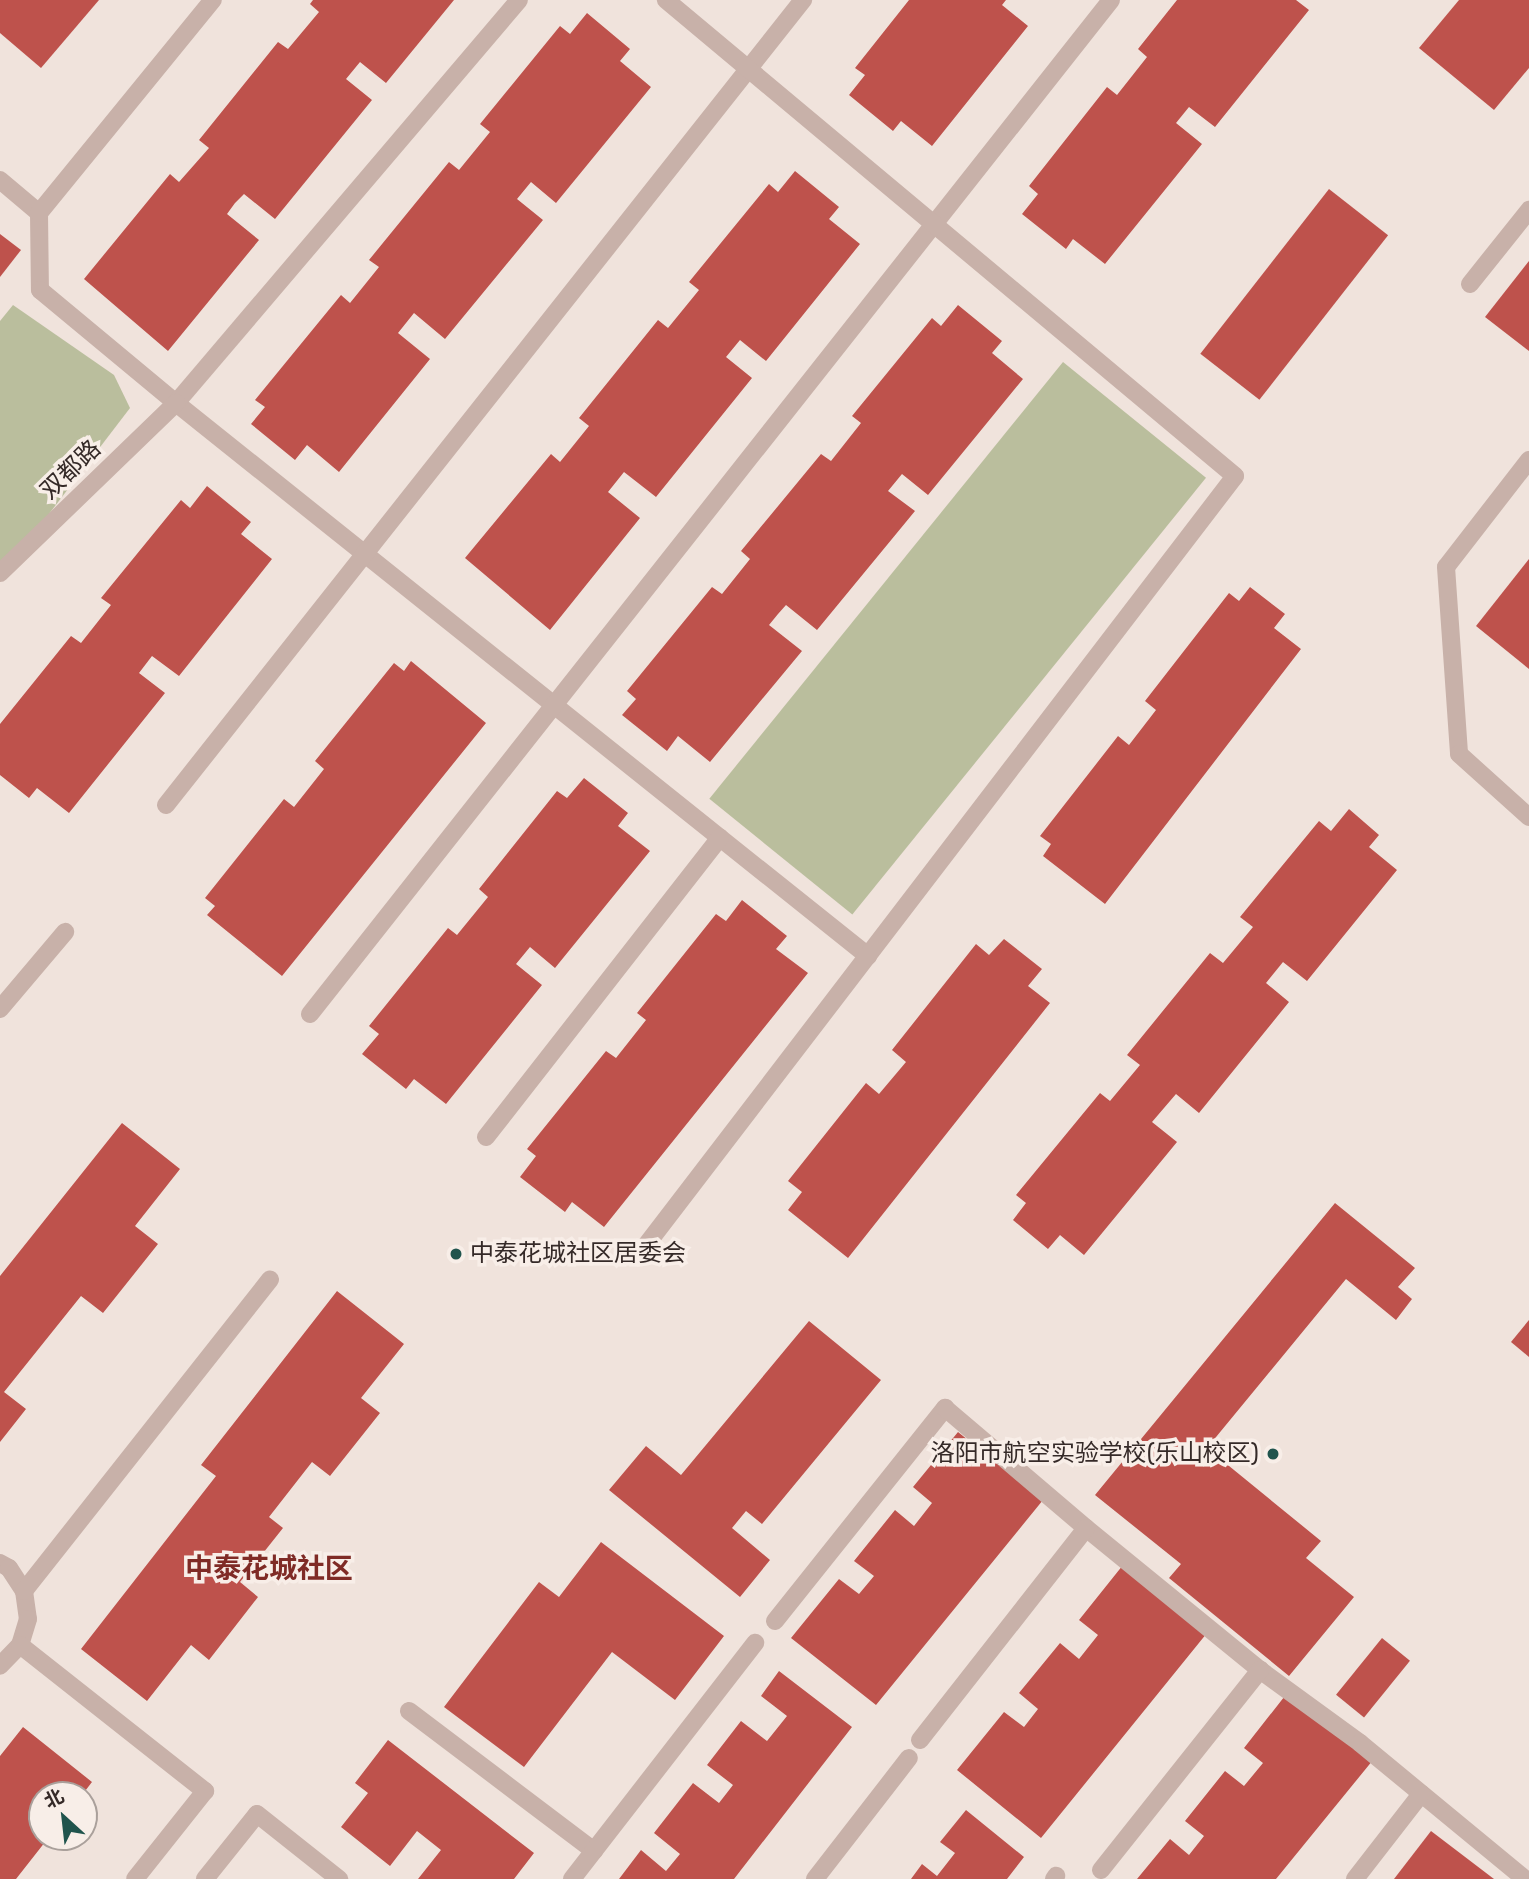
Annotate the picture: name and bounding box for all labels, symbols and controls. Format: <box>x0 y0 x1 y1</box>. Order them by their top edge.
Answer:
street label: 双都路 <box>35 435 107 505</box>
place label: 中泰花城社区居委会 <box>470 1240 686 1268</box>
marker: 中泰花城社区居委会 <box>448 1246 464 1262</box>
place label: 洛阳市航空实验学校(乐山校区) <box>931 1440 1259 1468</box>
marker: 洛阳市航空实验学校(乐山校区) <box>1265 1446 1281 1462</box>
district label: 中泰花城社区 <box>185 1552 353 1586</box>
north arrow <box>28 1781 98 1851</box>
text: 北 <box>40 1784 68 1813</box>

